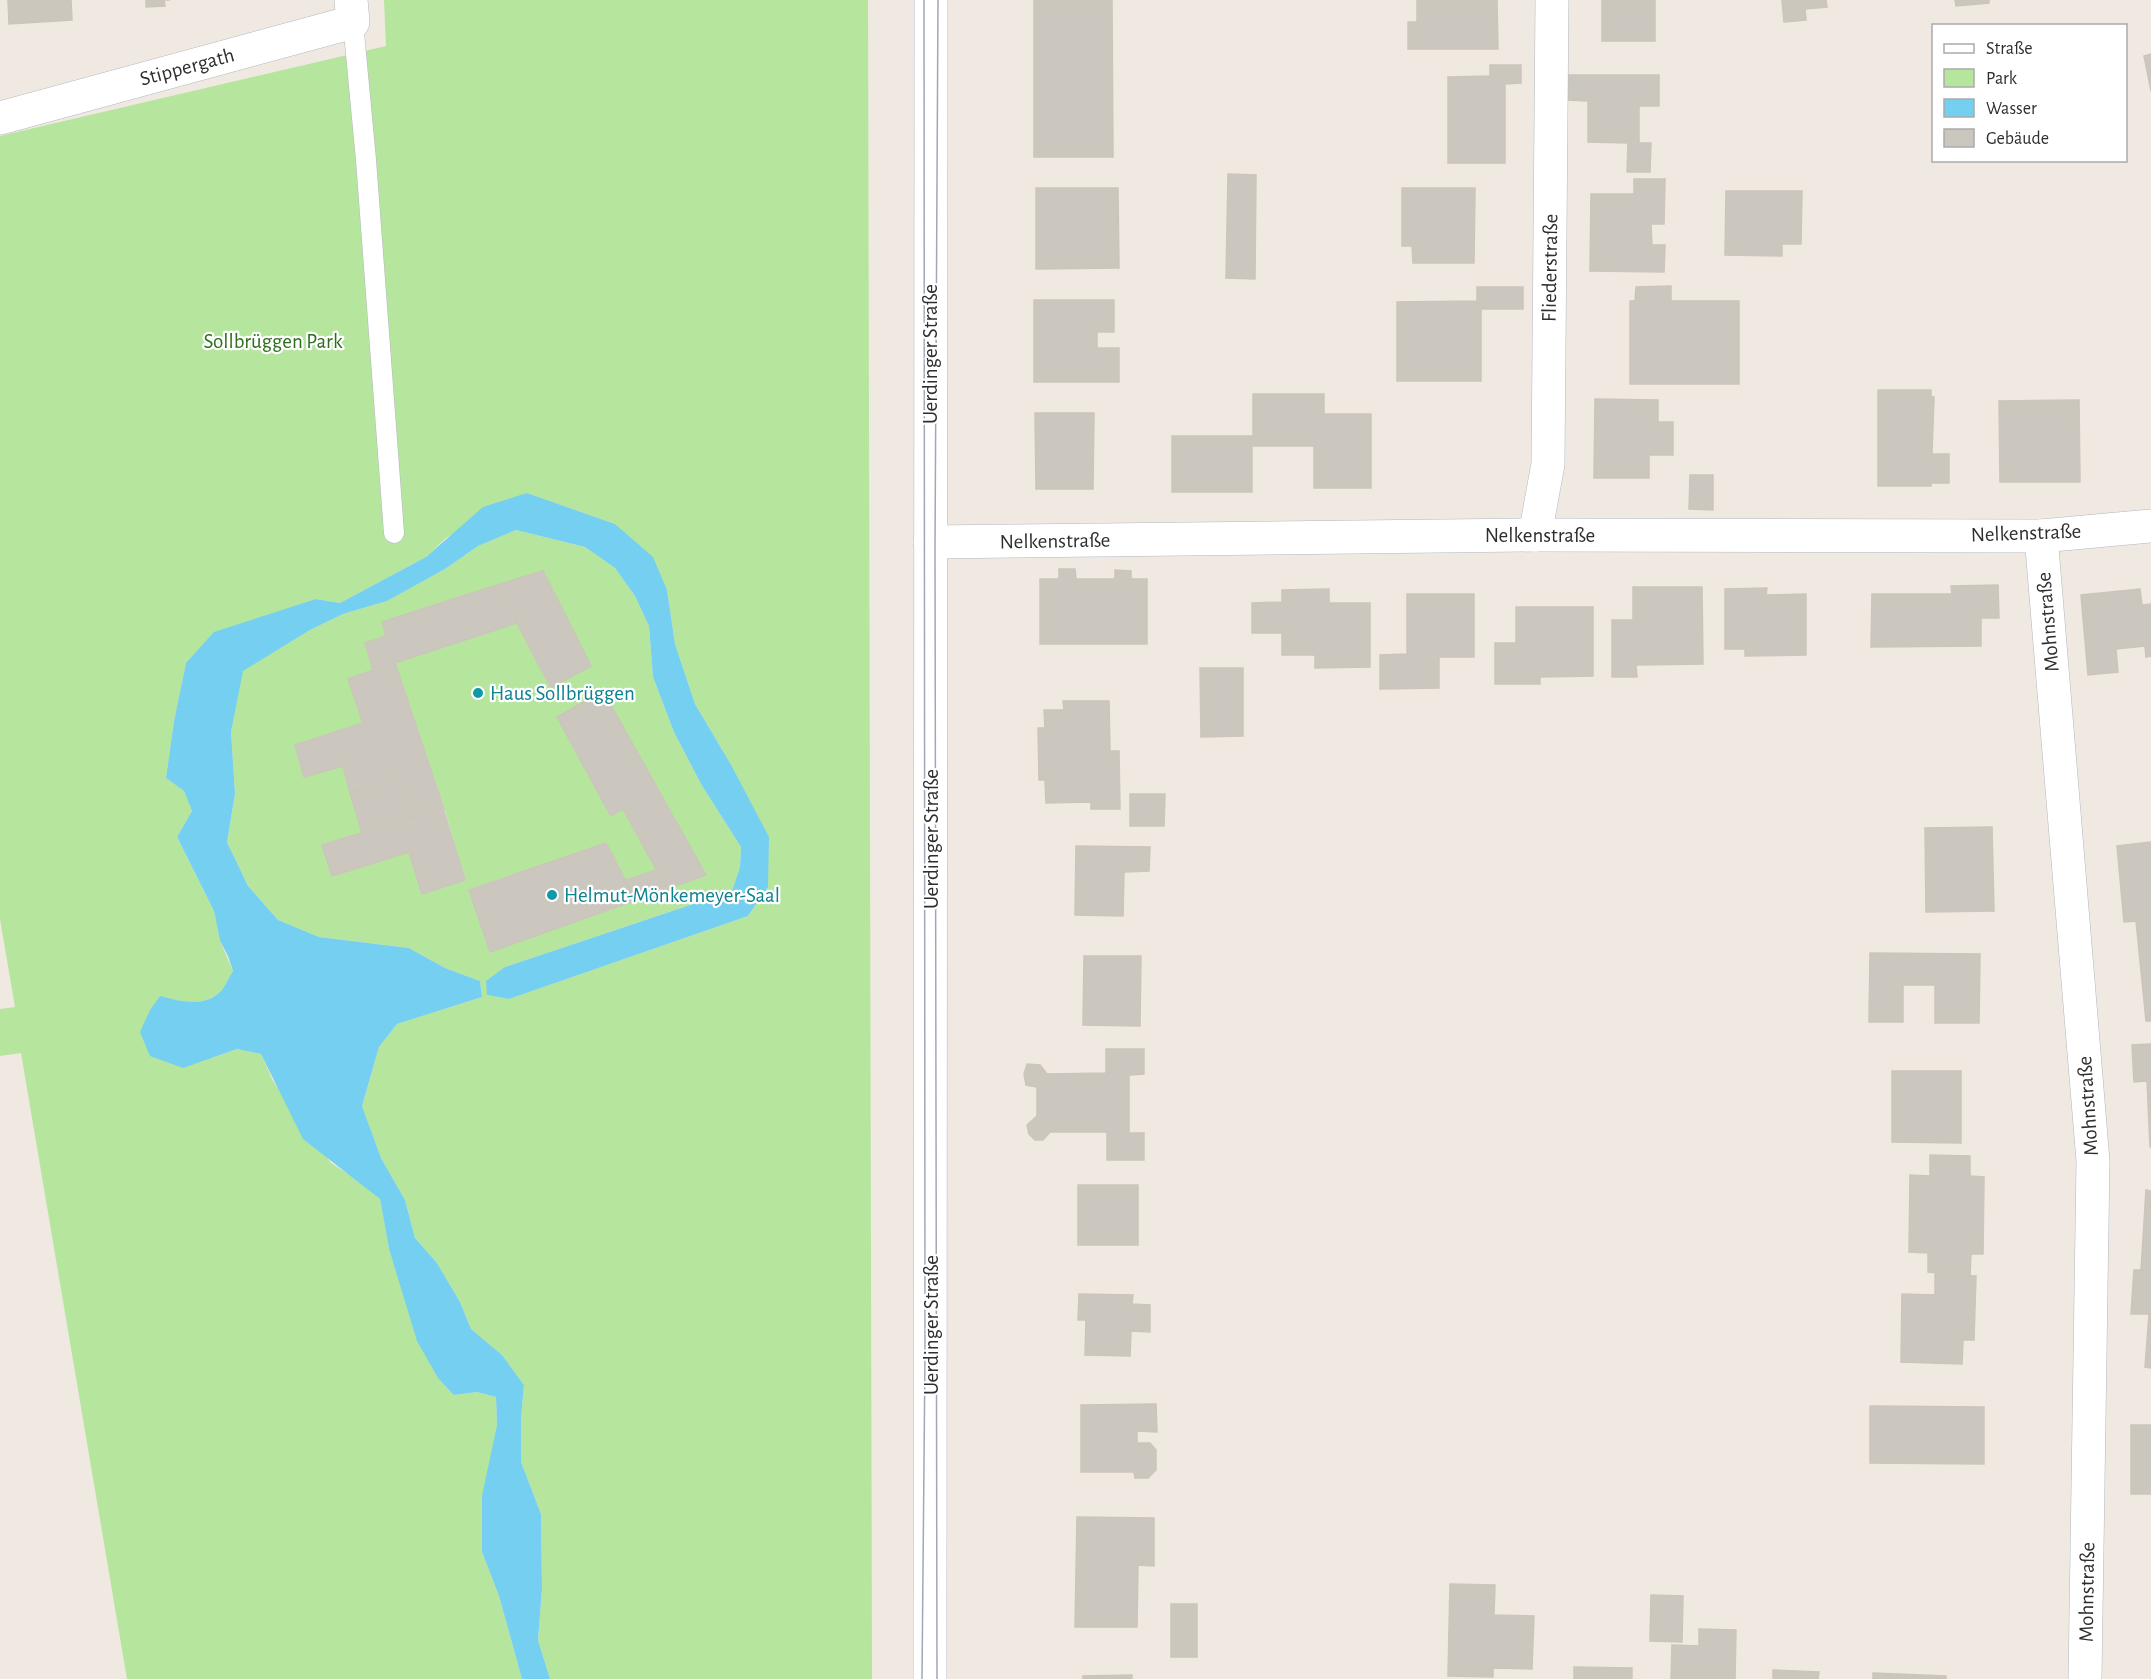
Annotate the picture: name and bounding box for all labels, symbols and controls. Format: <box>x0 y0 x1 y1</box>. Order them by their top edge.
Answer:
legend <box>1932 24 2127 162</box>
text: Straße <box>1986 40 2032 58</box>
street label: Stippergath <box>138 44 236 90</box>
text: Park <box>1986 70 2018 88</box>
text: Wasser <box>1986 100 2037 118</box>
text: Gebäude <box>1986 130 2049 148</box>
street label: Fliederstraße <box>1539 214 1561 322</box>
street label: Uerdinger Straße <box>920 284 941 424</box>
park label: Sollbrüggen Park <box>204 331 343 352</box>
street label: Nelkenstraße <box>1970 521 2082 545</box>
street label: Nelkenstraße <box>1485 525 1595 546</box>
street label: Nelkenstraße <box>1000 530 1110 552</box>
street label: Mohnstraße <box>2033 571 2063 673</box>
place label: Haus Sollbrüggen <box>490 683 635 704</box>
marker: Haus Sollbrüggen <box>471 686 485 700</box>
street label: Uerdinger Straße <box>921 769 942 909</box>
place label: Helmut-Mönkemeyer-Saal <box>564 885 780 906</box>
marker: Helmut-Mönkemeyer-Saal <box>545 888 559 902</box>
street label: Mohnstraße <box>2074 1055 2102 1157</box>
street label: Uerdinger Straße <box>921 1255 942 1395</box>
street label: Mohnstraße <box>2076 1542 2098 1642</box>

